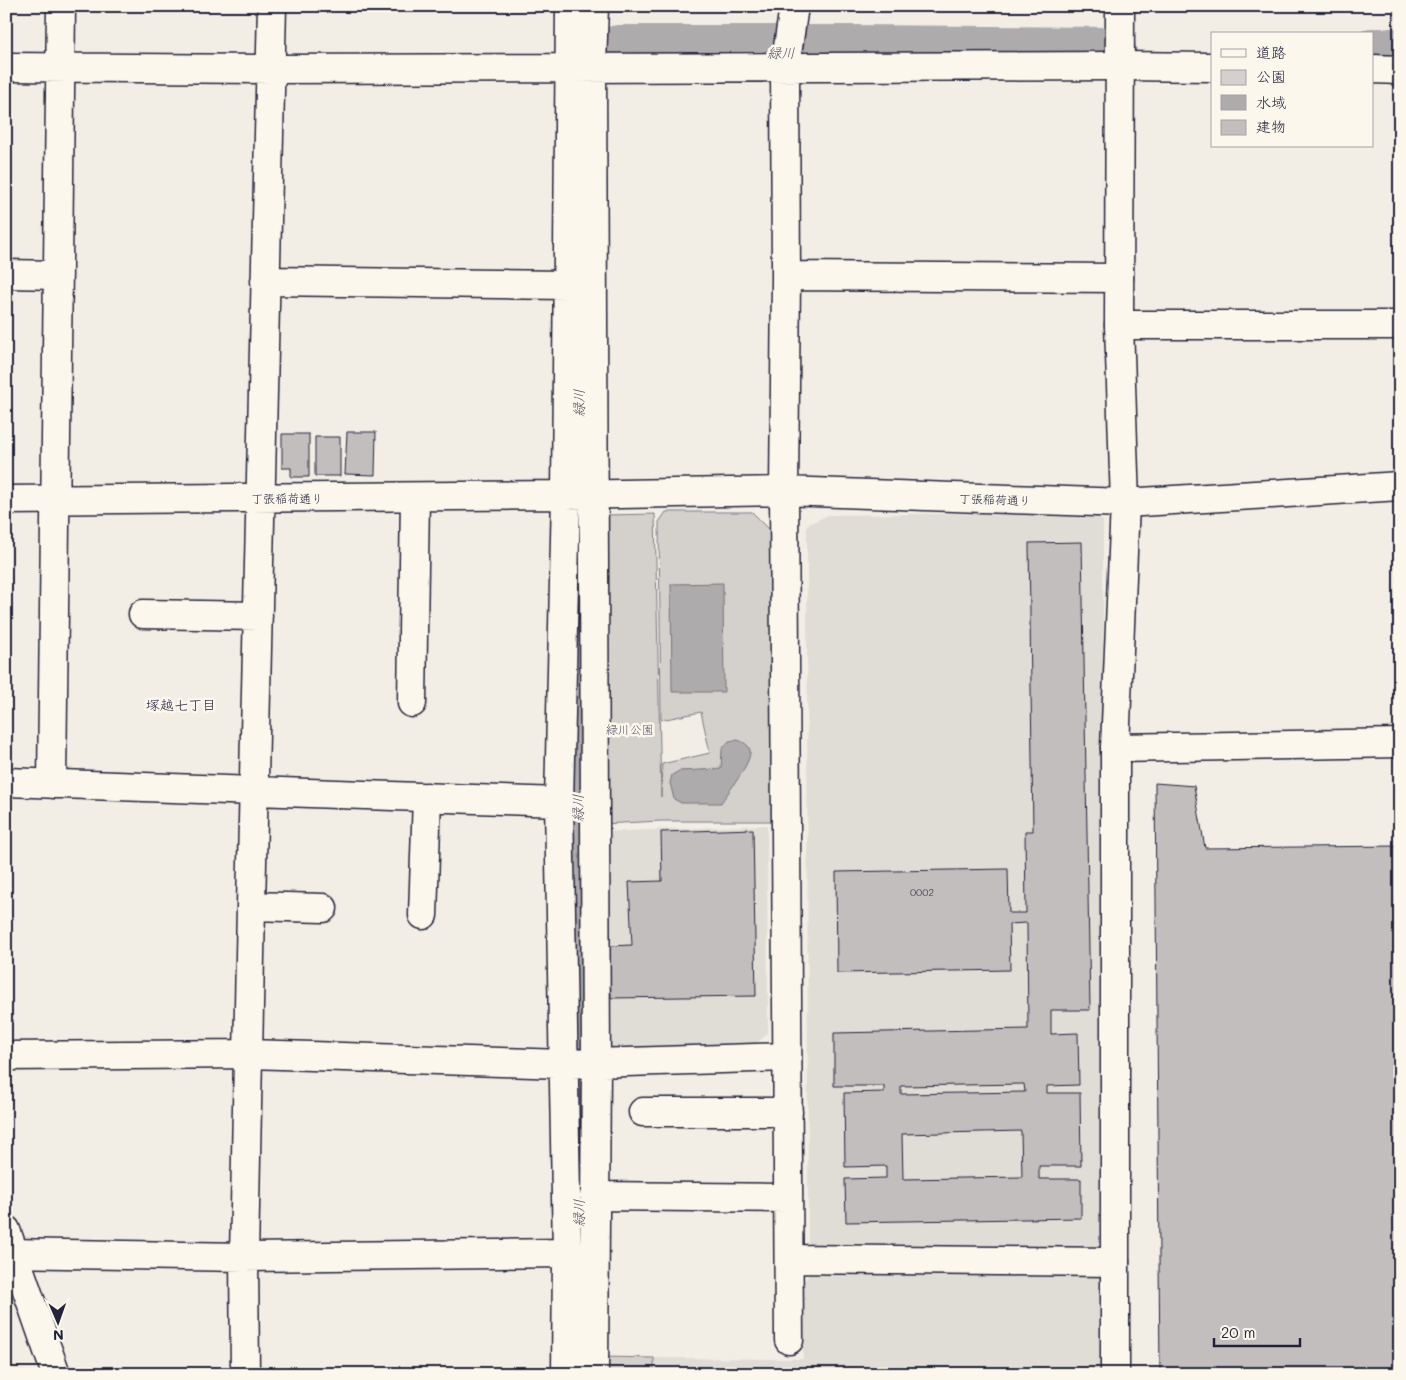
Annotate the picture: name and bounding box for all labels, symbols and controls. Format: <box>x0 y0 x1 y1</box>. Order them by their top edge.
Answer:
legend <box>1211 32 1374 148</box>
text: 道路 <box>1256 42 1286 62</box>
water label: 緑川 <box>767 43 795 62</box>
text: 公園 <box>1256 66 1286 86</box>
text: 水域 <box>1256 92 1286 112</box>
text: 建物 <box>1256 116 1286 136</box>
water label: 緑川 <box>569 389 588 417</box>
street label: 丁張稲荷通り <box>251 490 323 506</box>
street label: 丁張稲荷通り <box>959 490 1031 508</box>
district label: 塚越七丁目 <box>146 695 216 714</box>
park label: 緑川公園 <box>606 721 654 737</box>
water label: 緑川 <box>568 794 587 822</box>
house number: 0002 <box>910 885 934 899</box>
water label: 緑川 <box>569 1199 588 1227</box>
north arrow <box>32 1298 82 1348</box>
scale bar <box>1214 1315 1300 1347</box>
text: 20 m <box>1221 1322 1255 1342</box>
text: N <box>53 1326 64 1345</box>

